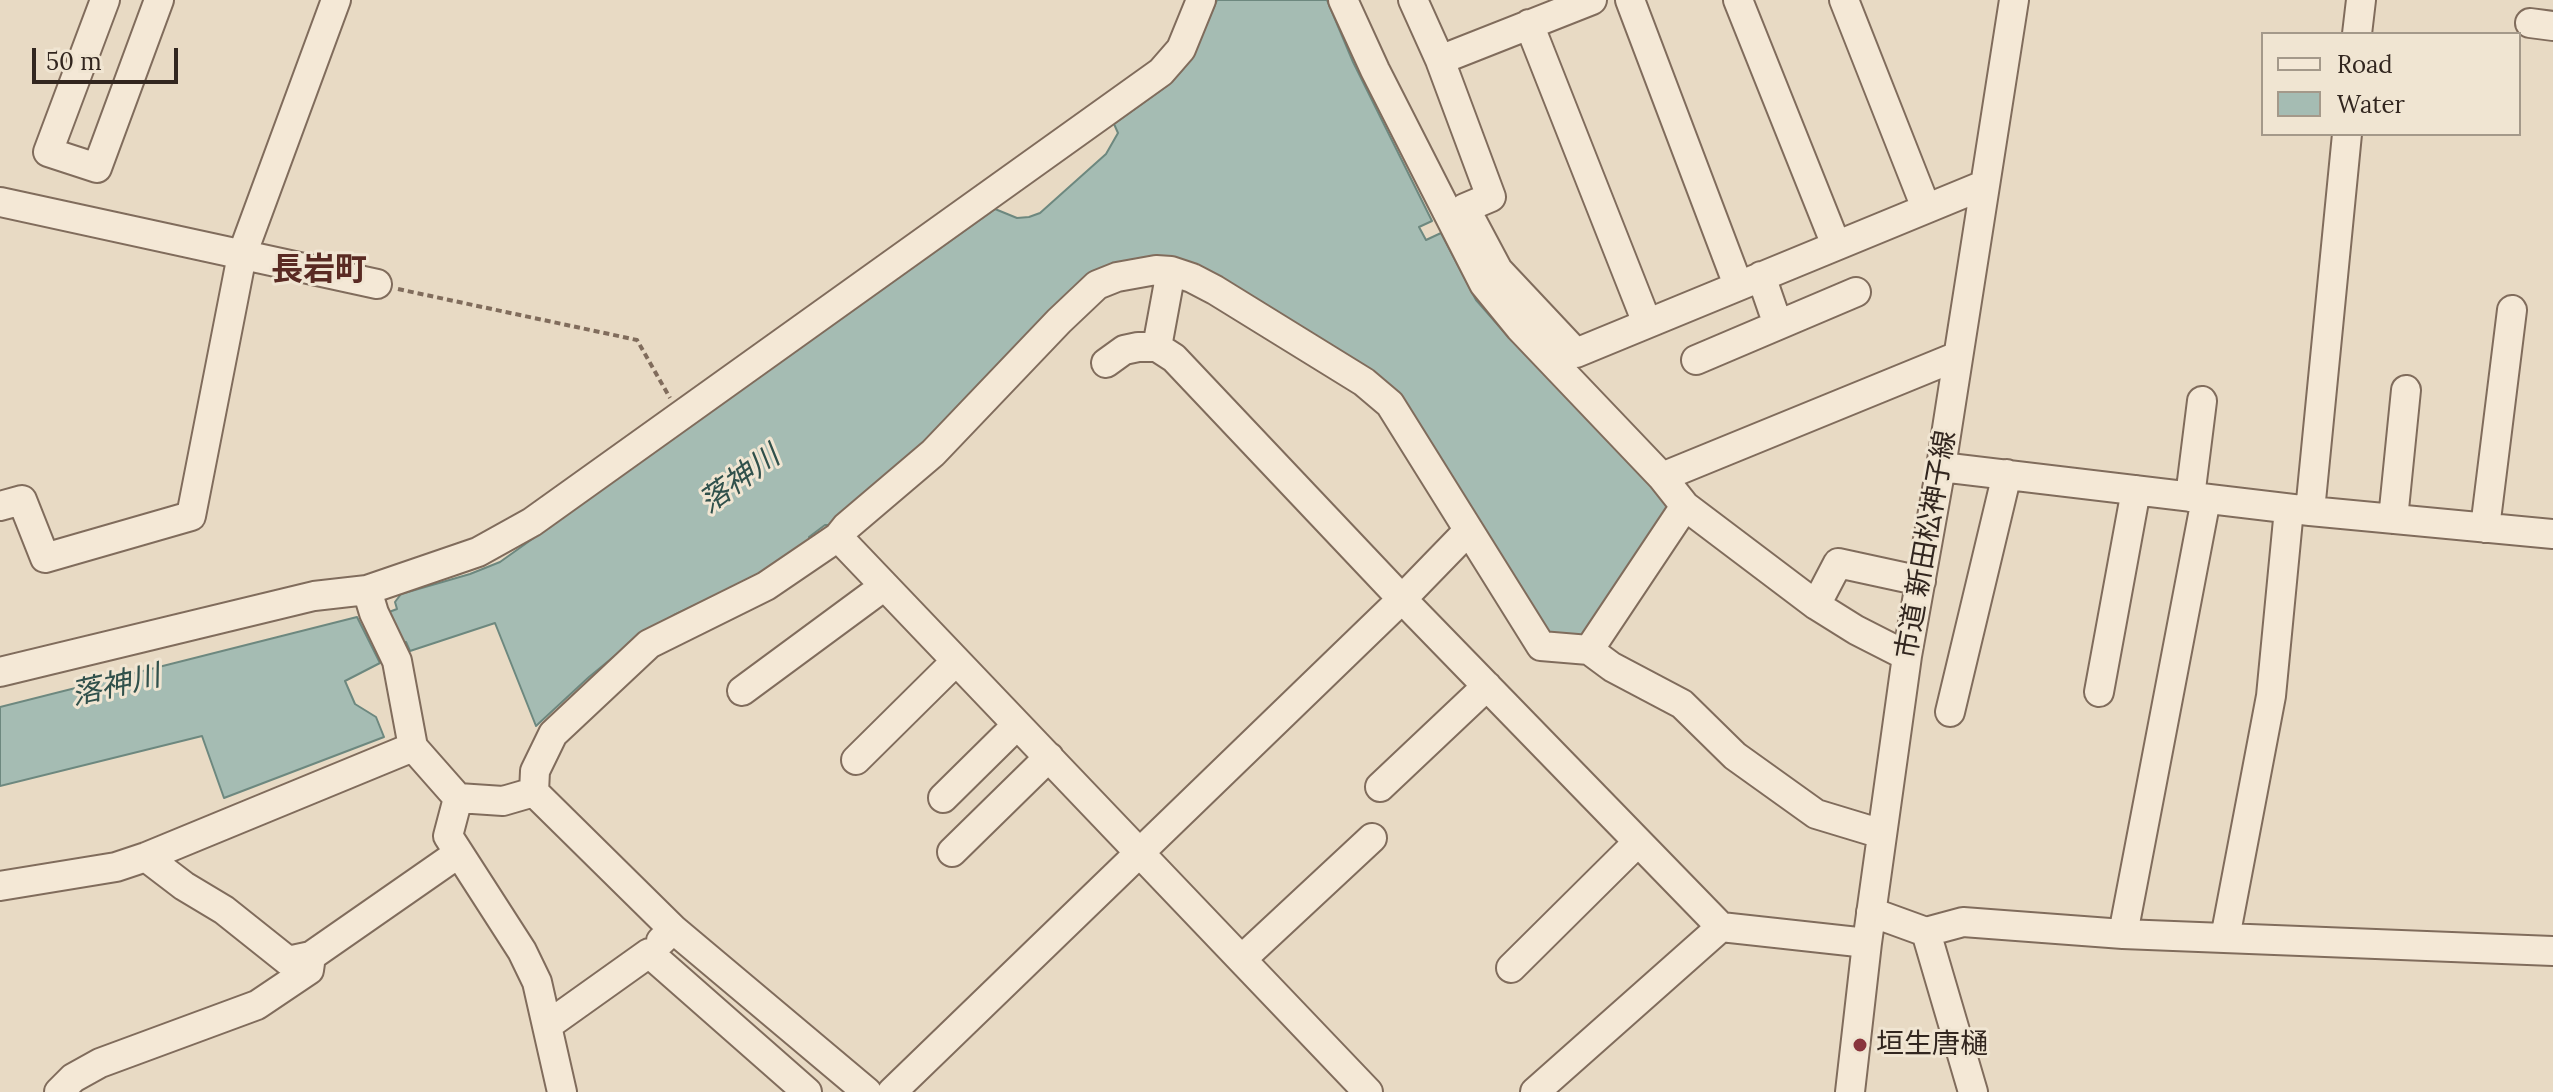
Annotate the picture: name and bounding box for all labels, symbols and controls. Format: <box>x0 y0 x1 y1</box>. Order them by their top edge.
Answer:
scale bar <box>36 32 182 82</box>
legend <box>2261 32 2521 136</box>
text: 50 m <box>46 46 102 77</box>
text: Road <box>2337 49 2393 80</box>
text: Water <box>2337 89 2405 120</box>
district label: 長岩町 <box>271 252 367 290</box>
street label: 市道 新田松神子線 <box>1890 428 1964 662</box>
water label: 落神川 <box>693 439 787 521</box>
water label: 落神川 <box>68 658 164 714</box>
place label: 垣生唐樋 <box>1876 1028 1988 1062</box>
marker: 垣生唐樋 <box>1851 1036 1869 1054</box>

